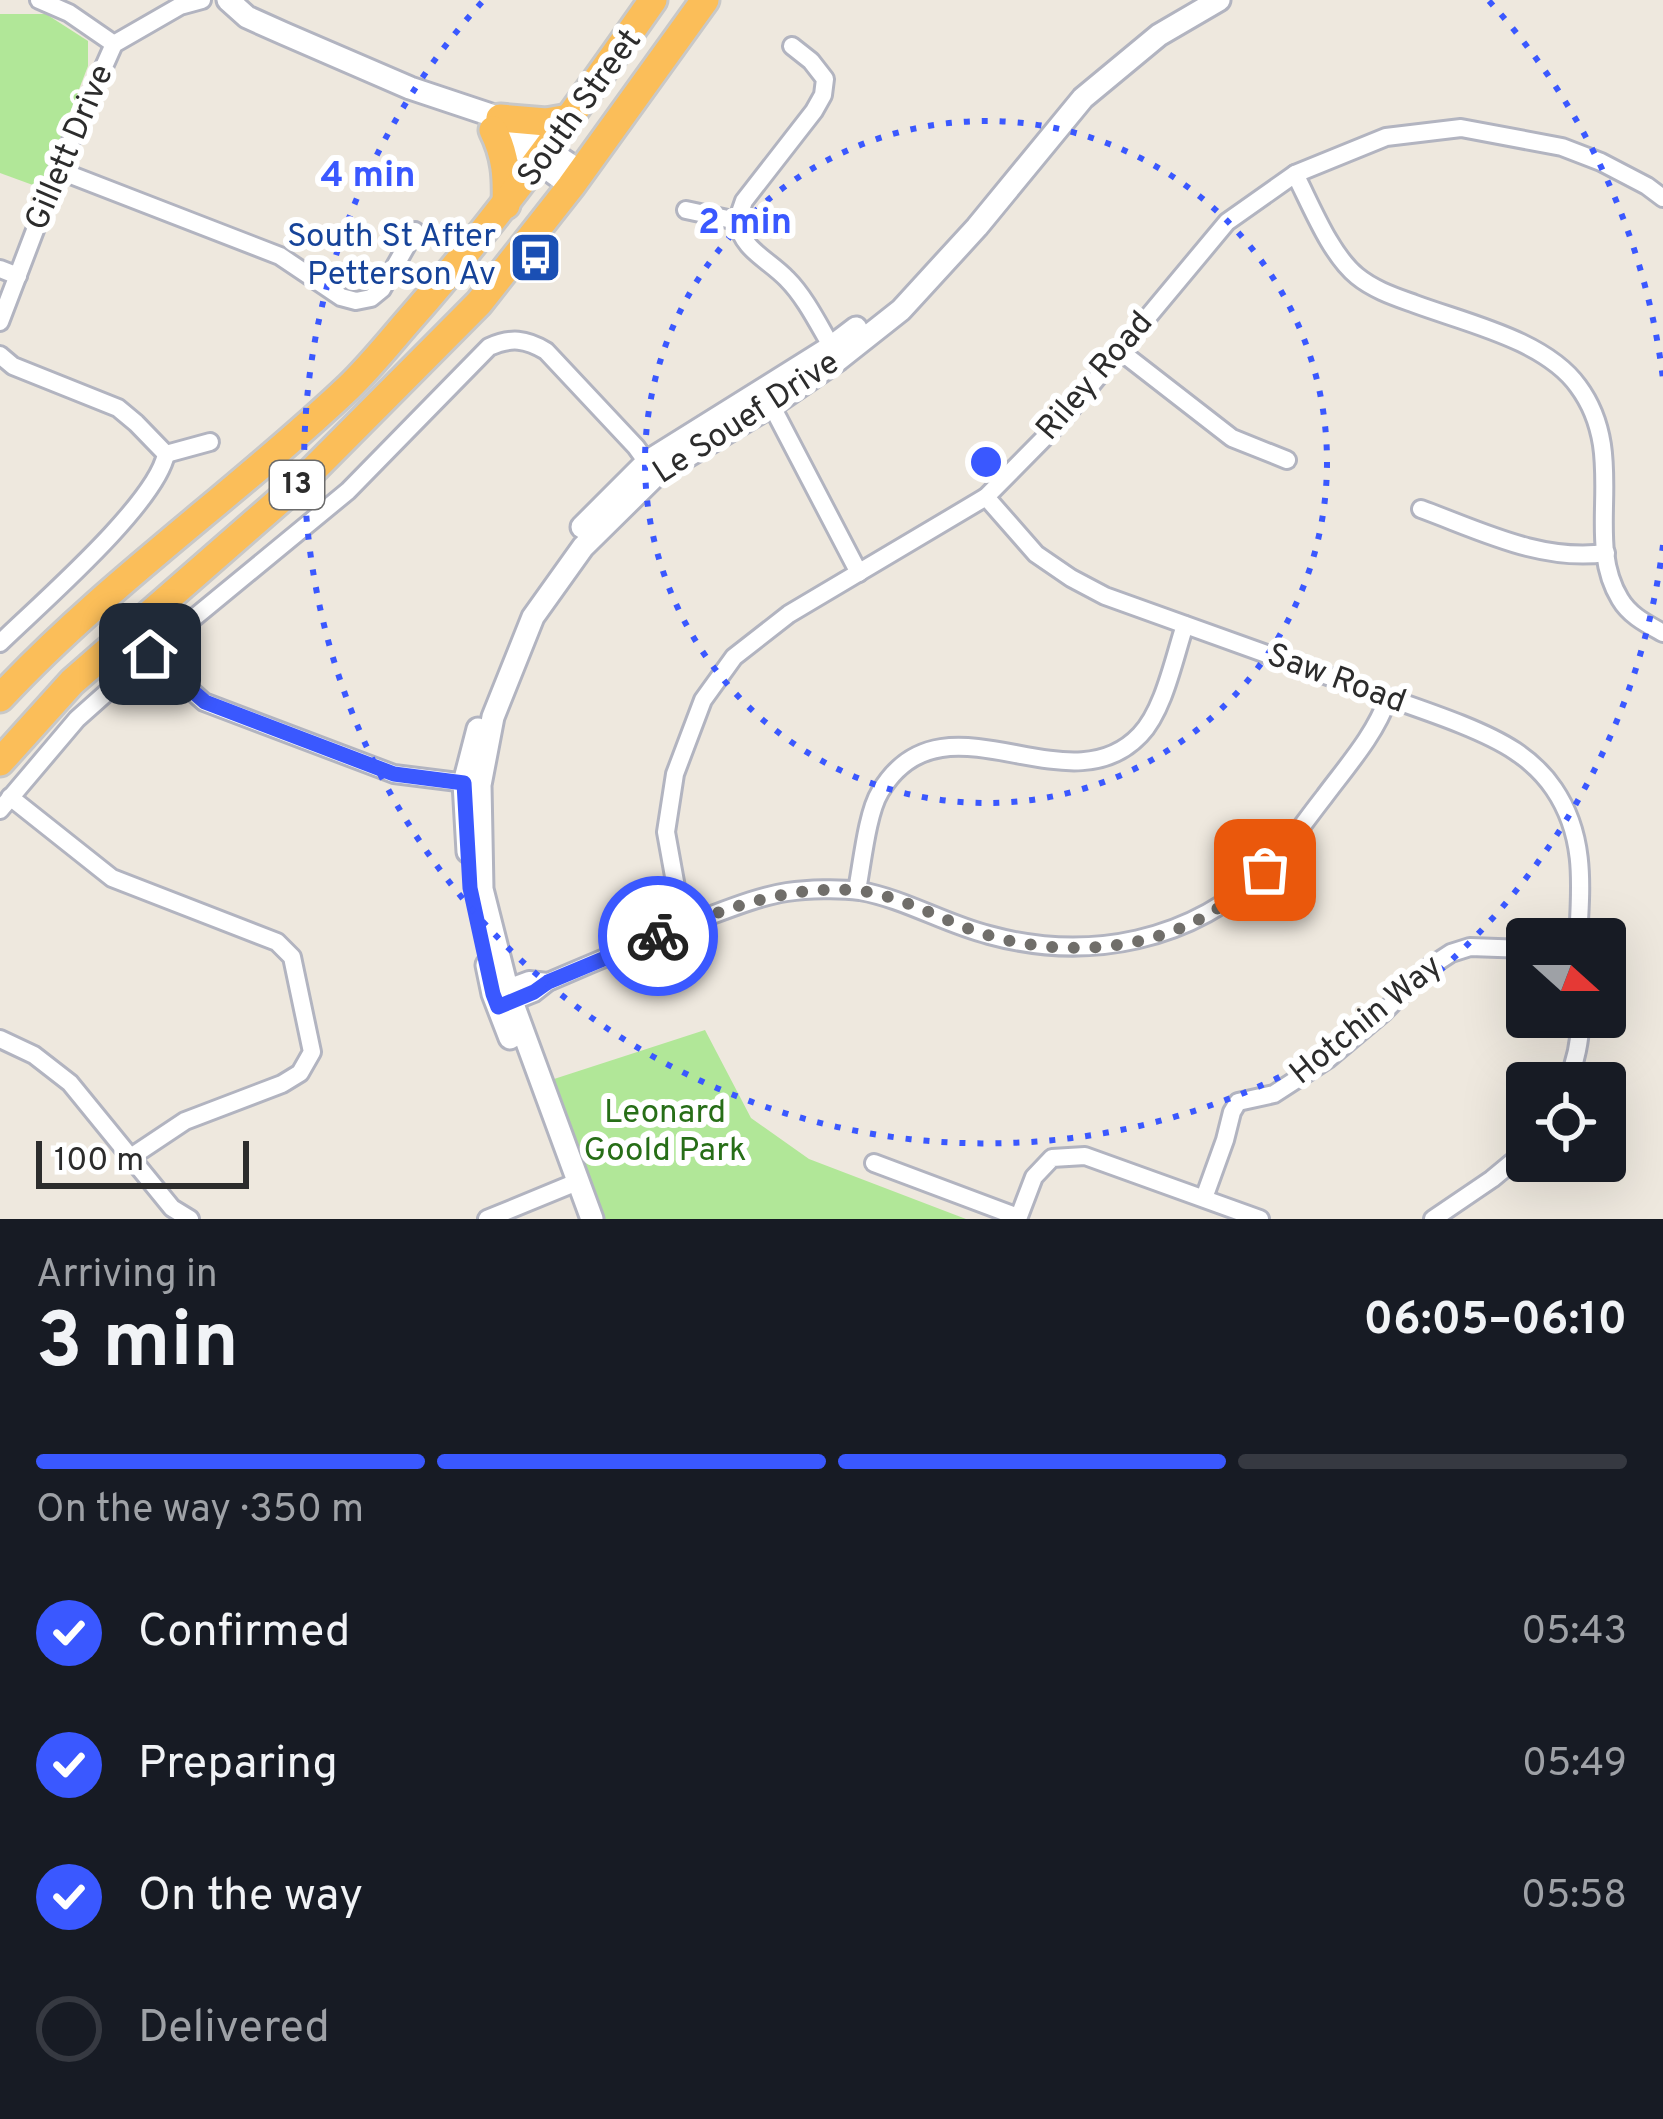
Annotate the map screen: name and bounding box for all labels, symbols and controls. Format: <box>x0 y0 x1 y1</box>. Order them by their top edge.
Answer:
street label: South Street <box>510 22 652 196</box>
street label: Gillett Drive <box>17 59 125 237</box>
text: 4 min <box>320 154 416 200</box>
text: 2 min <box>698 201 792 247</box>
place label: South St After Petterson Av <box>287 217 496 297</box>
bus stop icon: South St After Petterson Av <box>507 229 563 285</box>
street label: Riley Road <box>1028 304 1164 450</box>
street label: Le Souef Drive <box>646 343 848 495</box>
centre of rings <box>965 441 1007 483</box>
road number: 13 <box>270 461 324 509</box>
pin <box>99 603 201 705</box>
icon: home <box>117 621 183 687</box>
street label: Saw Road <box>1261 636 1411 724</box>
pin <box>1214 819 1316 921</box>
icon: bag <box>1232 837 1298 903</box>
courier <box>598 876 718 996</box>
icon: bike <box>625 903 691 969</box>
north arrow <box>1506 918 1626 1038</box>
map controls <box>1506 918 1626 1182</box>
street label: Hotchin Way <box>1282 947 1452 1095</box>
button: locate <box>1506 1062 1626 1182</box>
park label: Leonard Goold Park <box>583 1093 747 1173</box>
scale bar <box>36 1135 249 1188</box>
text: 100 m <box>54 1141 144 1183</box>
text: Arriving in <box>36 1252 218 1301</box>
text: 06:05–06:10 <box>1363 1293 1627 1350</box>
text: 3 min <box>36 1296 239 1395</box>
text: On the way · 350 m <box>36 1487 364 1536</box>
icon: check <box>36 1600 102 1666</box>
text: Confirmed <box>138 1605 350 1662</box>
text: 05:43 <box>1521 1609 1627 1658</box>
icon: check <box>36 1732 102 1798</box>
text: Preparing <box>138 1737 338 1794</box>
text: 05:49 <box>1522 1741 1627 1790</box>
icon: check <box>36 1864 102 1930</box>
text: On the way <box>138 1869 363 1926</box>
text: 05:58 <box>1521 1873 1627 1922</box>
text: Delivered <box>138 2001 330 2058</box>

